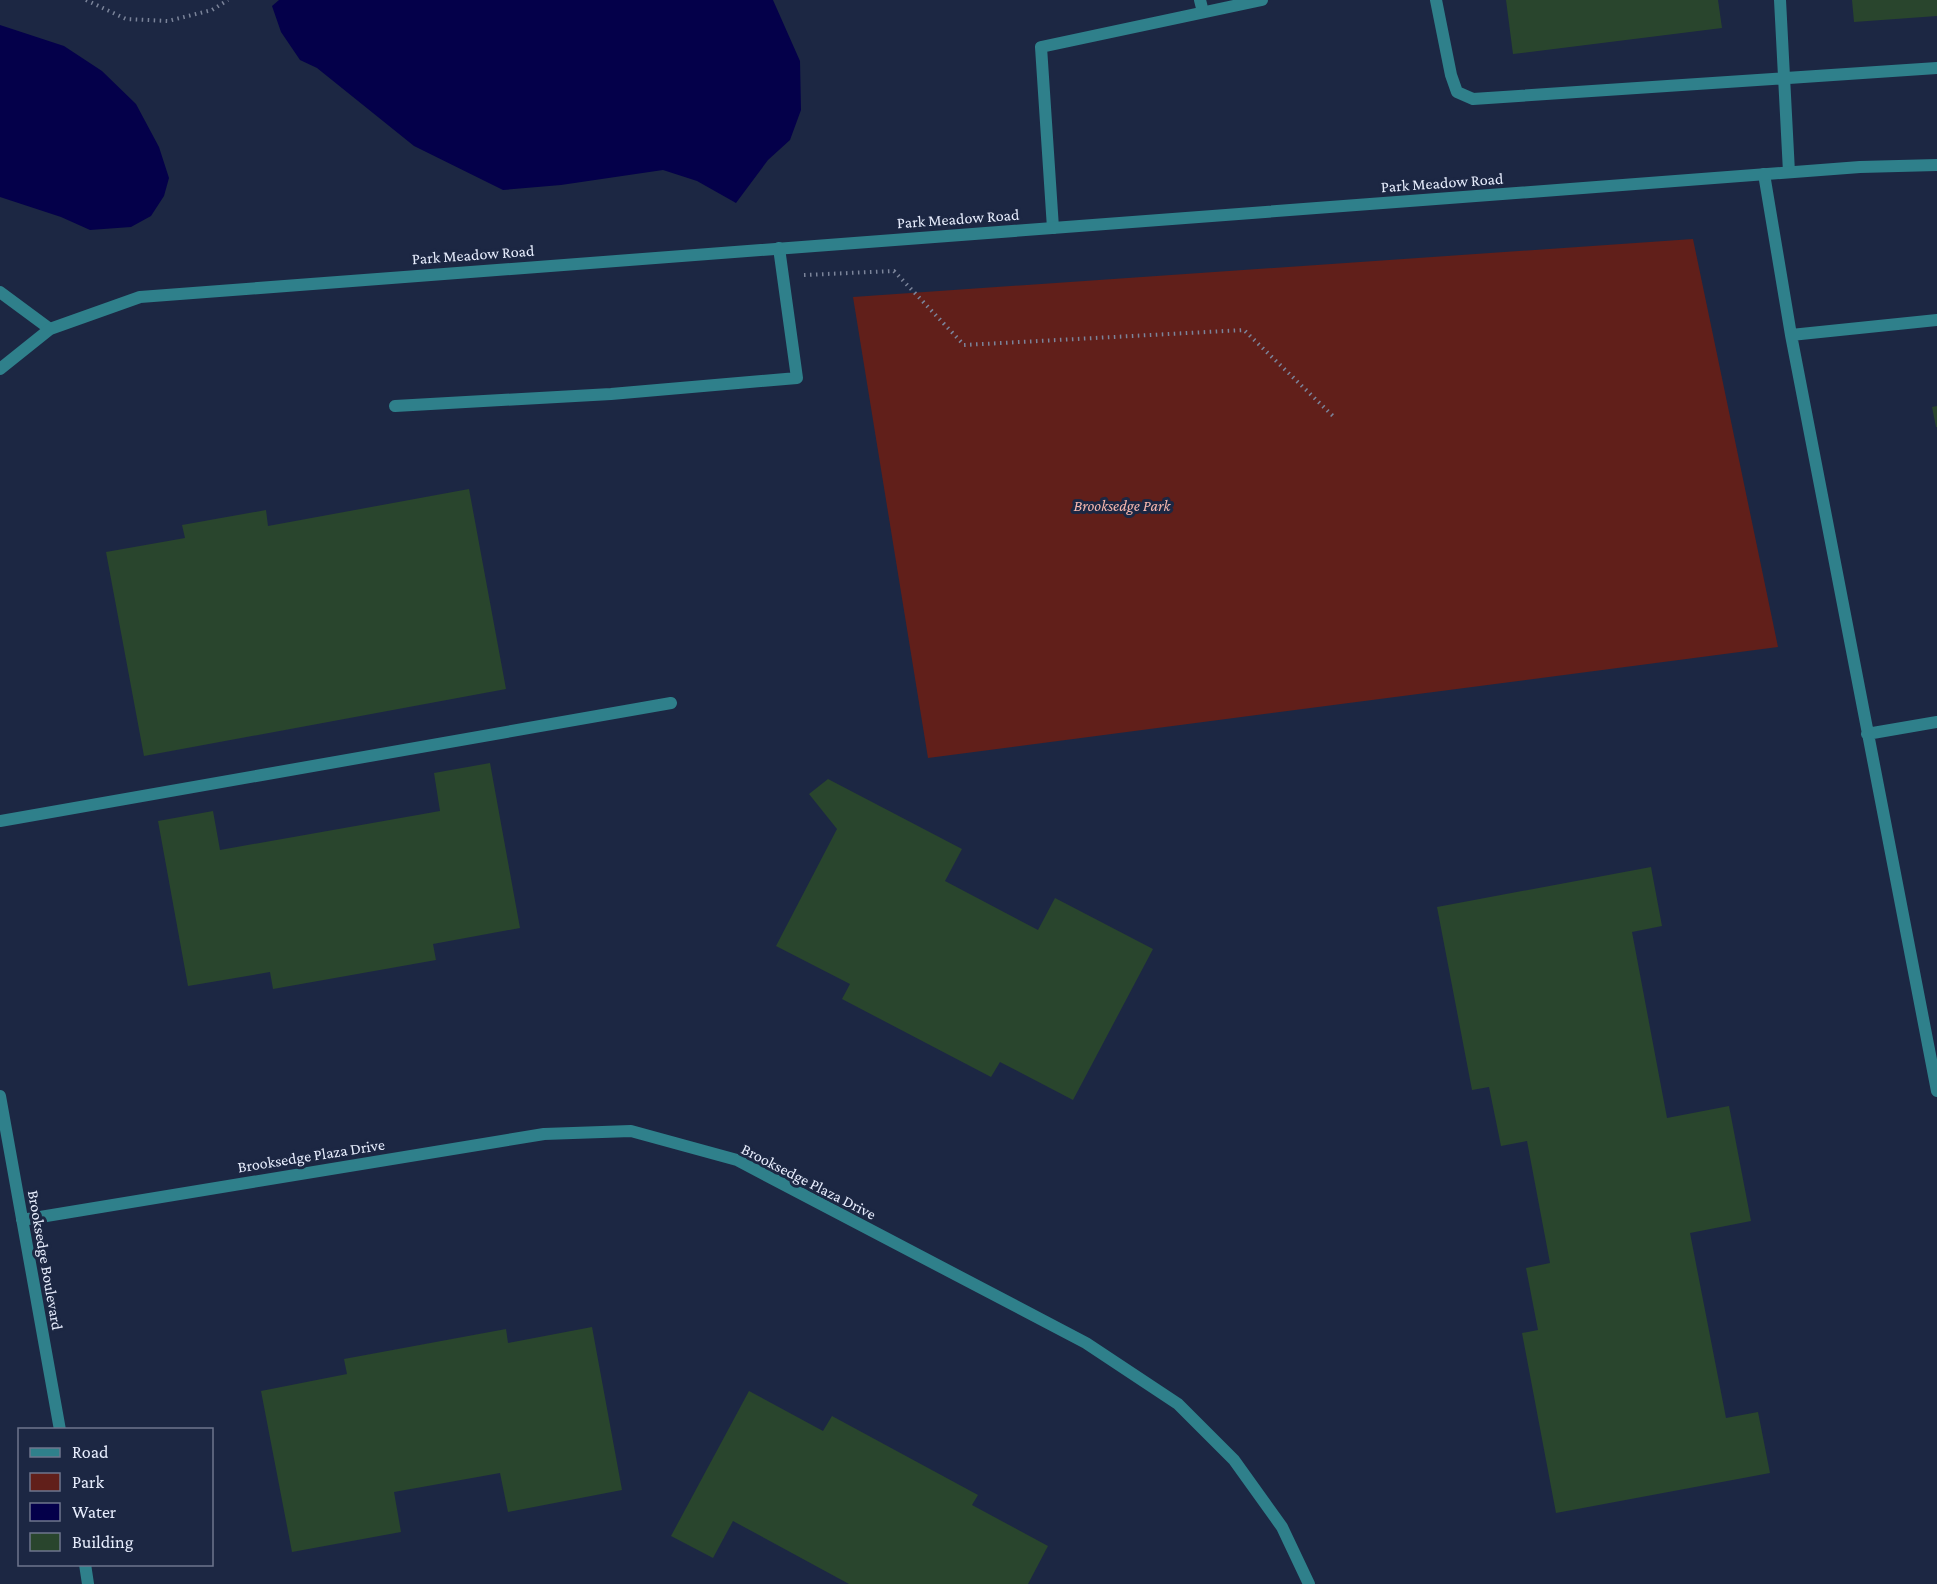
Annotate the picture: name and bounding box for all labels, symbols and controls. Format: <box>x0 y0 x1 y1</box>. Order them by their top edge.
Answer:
street label: Park Meadow Road <box>1380 170 1504 195</box>
street label: Park Meadow Road <box>896 206 1020 231</box>
street label: Park Meadow Road <box>411 242 535 267</box>
park label: Brooksedge Park <box>1073 497 1172 515</box>
street label: Brooksedge Plaza Drive <box>236 1135 386 1176</box>
street label: Brooksedge Plaza Drive <box>738 1140 879 1224</box>
street label: Brooksedge Boulevard <box>24 1189 66 1332</box>
legend <box>18 1428 213 1566</box>
text: Road <box>72 1442 109 1462</box>
text: Park <box>72 1472 104 1492</box>
text: Water <box>72 1502 117 1522</box>
text: Building <box>72 1532 134 1552</box>

